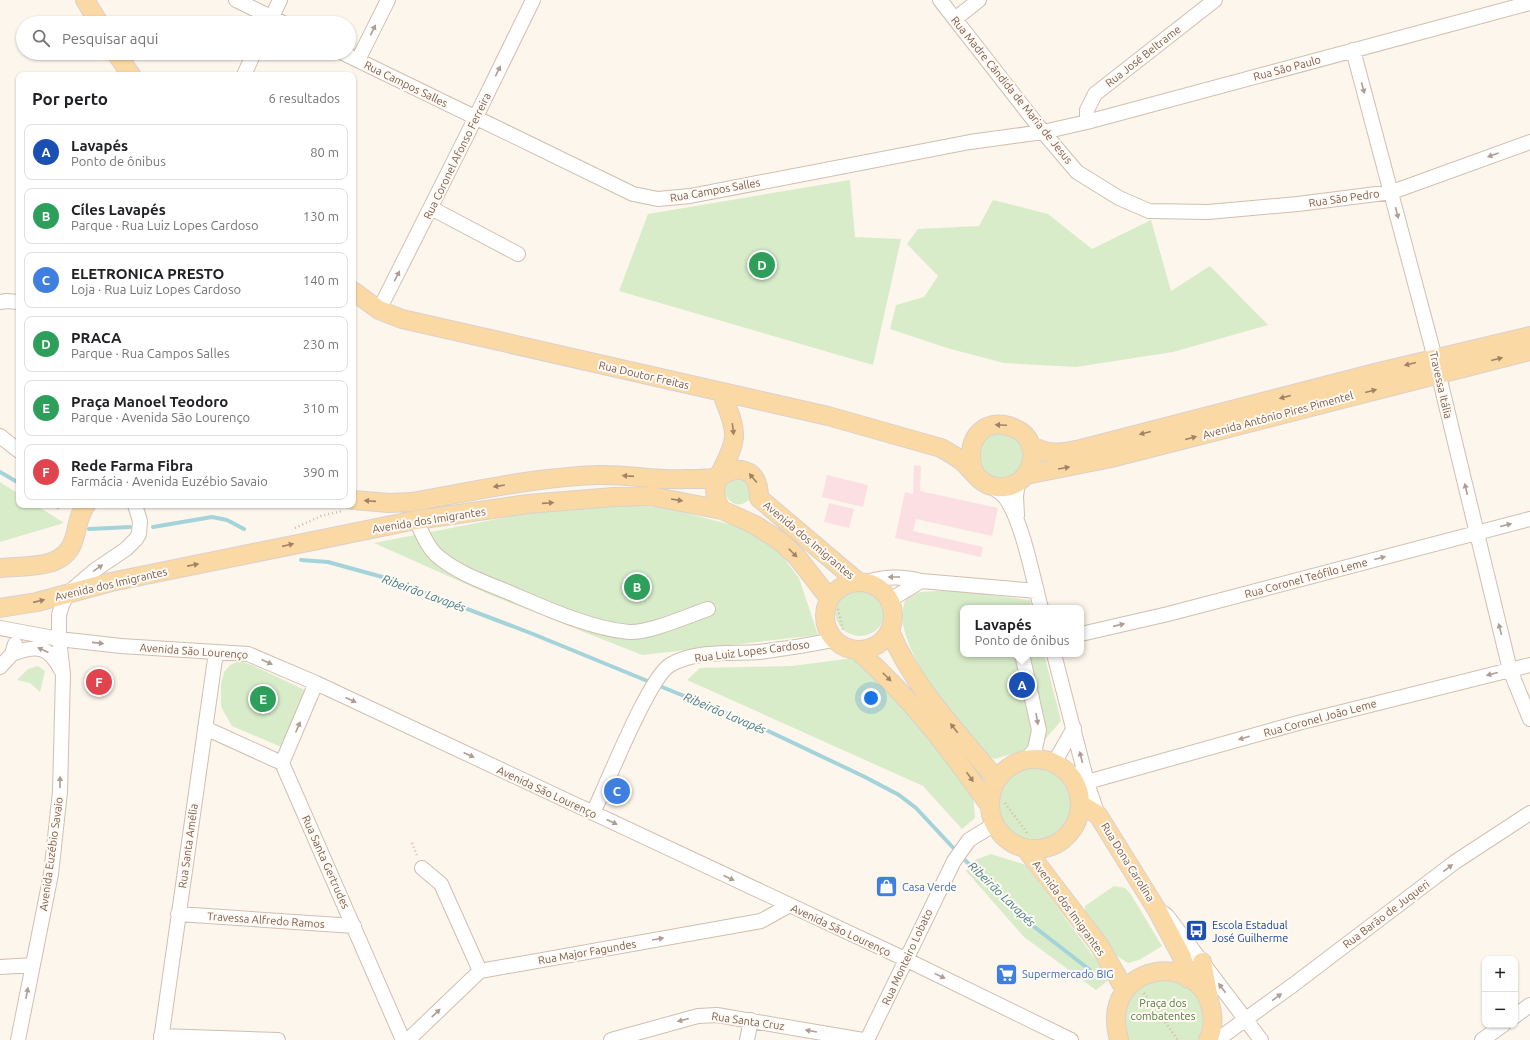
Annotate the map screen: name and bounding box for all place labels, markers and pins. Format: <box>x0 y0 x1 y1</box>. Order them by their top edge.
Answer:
pin: D <box>749 250 775 280</box>
pin: B <box>624 572 650 602</box>
pin: F <box>86 667 112 697</box>
pin: A <box>1009 670 1035 700</box>
pin: E <box>250 684 276 714</box>
pin: C <box>604 776 630 806</box>
shop icon: Casa Verde <box>873 874 899 900</box>
place label: Casa Verde <box>902 881 957 893</box>
bus stop icon: Escola Estadual José Guilherme <box>1184 918 1210 944</box>
place label: Escola Estadual José Guilherme <box>1212 919 1288 944</box>
supermarket icon: Supermercado BIG <box>994 961 1020 987</box>
place label: Supermercado BIG <box>1022 968 1114 980</box>

